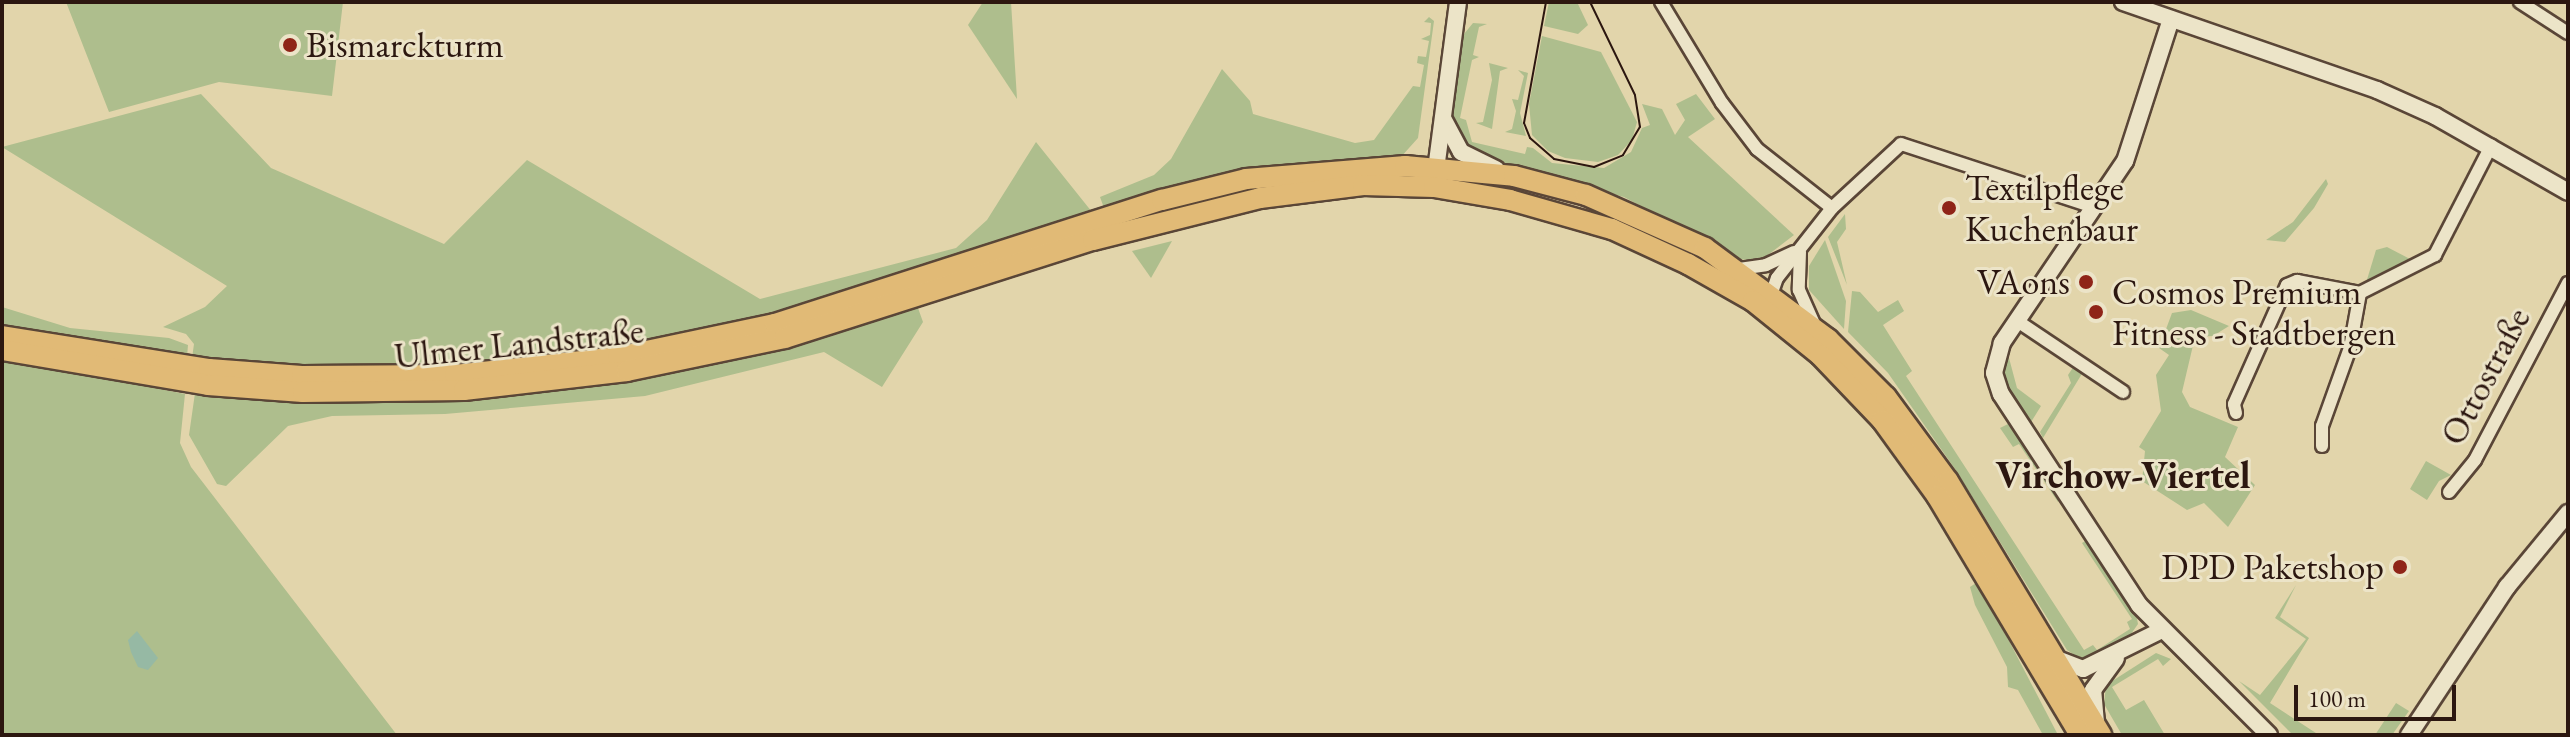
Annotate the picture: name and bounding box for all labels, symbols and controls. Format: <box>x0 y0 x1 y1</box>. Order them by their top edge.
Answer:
place label: Bismarckturm <box>306 23 504 67</box>
marker: Bismarckturm <box>281 36 299 54</box>
place label: Textilpflege Kuchenbaur <box>1965 165 2138 250</box>
marker: Textilpflege Kuchenbaur <box>1940 199 1958 217</box>
place label: VAons <box>1977 260 2070 304</box>
place label: Cosmos Premium Fitness - Stadtbergen <box>2112 269 2396 354</box>
marker: VAons <box>2077 273 2095 291</box>
street label: Ottostraße <box>2431 300 2539 452</box>
marker: Cosmos Premium Fitness - Stadtbergen <box>2087 303 2105 321</box>
street label: Ulmer Landstraße <box>392 308 646 378</box>
district label: Virchow-Viertel <box>1995 452 2251 498</box>
place label: DPD Paketshop <box>2161 545 2384 589</box>
marker: DPD Paketshop <box>2391 558 2409 576</box>
scale bar <box>2298 669 2460 719</box>
text: 100 m <box>2308 683 2366 714</box>

